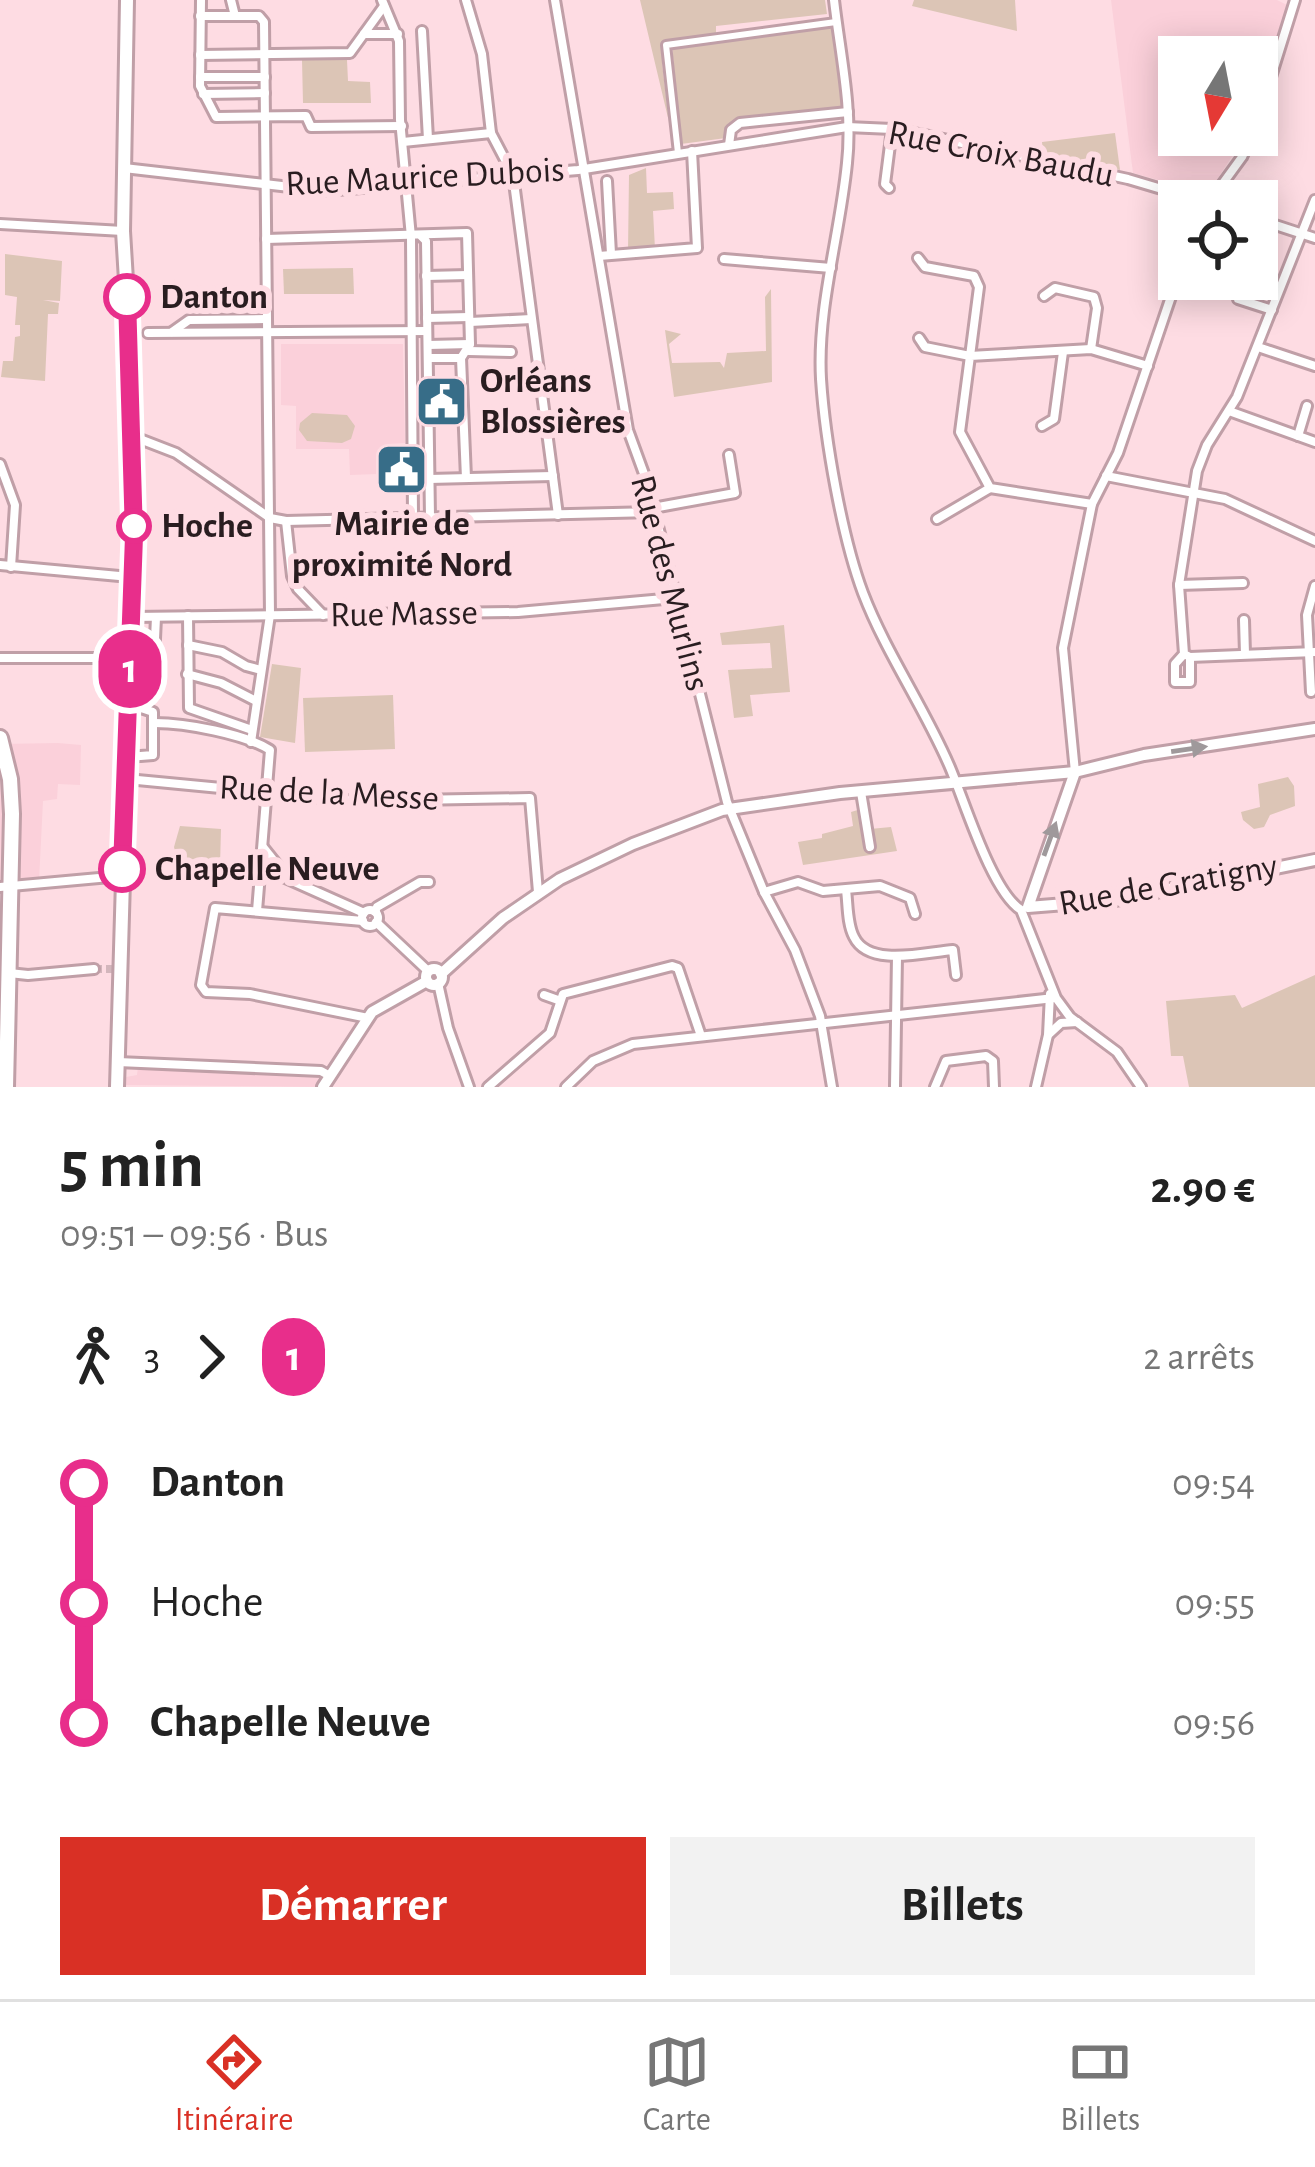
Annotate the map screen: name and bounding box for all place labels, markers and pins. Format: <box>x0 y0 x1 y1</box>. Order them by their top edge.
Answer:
marker: Danton <box>105 275 149 319</box>
place label: Danton <box>160 279 268 315</box>
place label: Orléans Blossières <box>480 363 625 440</box>
public building icon: Orléans Blossières <box>413 374 469 430</box>
public building icon: Mairie de proximité Nord <box>374 441 430 497</box>
place label: Mairie de proximité Nord <box>292 506 512 583</box>
place label: Hoche <box>161 508 253 544</box>
marker: Hoche <box>118 510 150 542</box>
marker: Chapelle Neuve <box>100 847 144 891</box>
place label: Chapelle Neuve <box>155 851 380 887</box>

